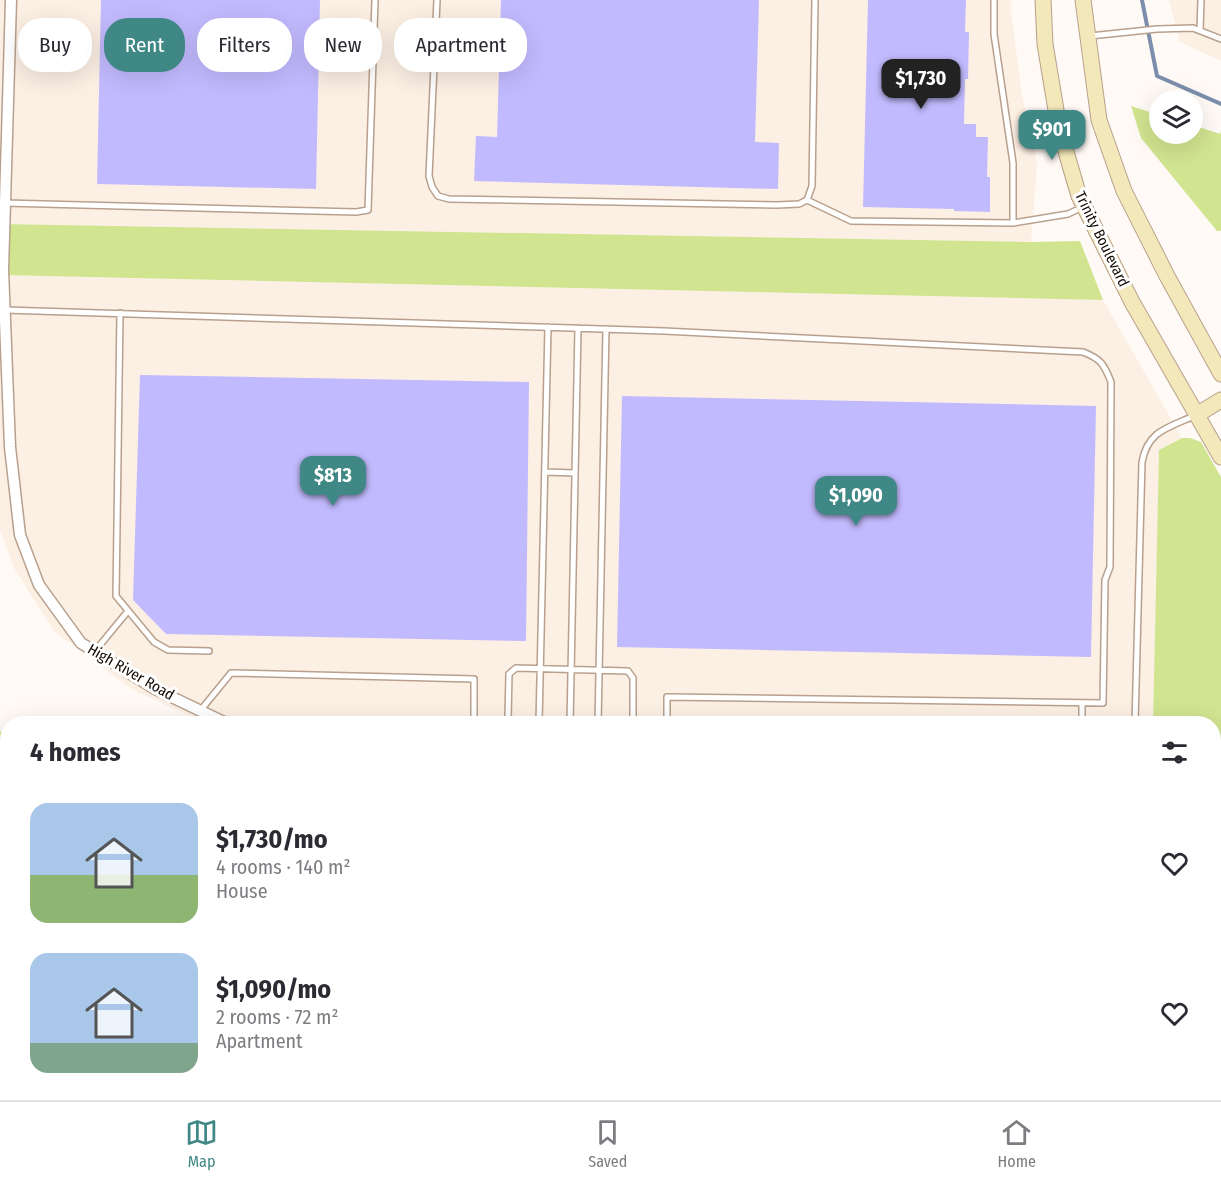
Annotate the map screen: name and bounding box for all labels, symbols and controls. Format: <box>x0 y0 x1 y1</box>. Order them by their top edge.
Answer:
chip: Buy <box>18 18 92 72</box>
chip: Rent <box>104 18 185 72</box>
chip: Filters <box>197 18 292 72</box>
chip: New <box>304 18 382 72</box>
chip: Apartment <box>394 18 527 72</box>
pin: $1,730 <box>872 59 970 110</box>
text: $1,730 <box>895 66 947 90</box>
map controls <box>1149 90 1203 144</box>
button: layers <box>1149 90 1203 144</box>
pin: $901 <box>1016 110 1088 161</box>
text: $901 <box>1033 117 1071 141</box>
street label: Trinity Boulevard <box>1071 188 1133 290</box>
pin: $813 <box>297 456 369 507</box>
text: $813 <box>314 463 352 487</box>
pin: $1,090 <box>807 476 905 527</box>
text: $1,090 <box>829 483 883 507</box>
street label: High River Road <box>84 640 178 704</box>
icon: filters <box>1158 736 1191 769</box>
text: 4 homes <box>30 737 121 768</box>
text: $1,730/mo <box>216 824 328 855</box>
icon: home <box>78 827 150 899</box>
icon: heart <box>1158 847 1191 880</box>
text: 4 rooms · 140 m² <box>216 855 351 879</box>
text: House <box>216 879 268 903</box>
text: $1,090/mo <box>216 974 331 1005</box>
icon: home <box>78 977 150 1049</box>
icon: heart <box>1158 997 1191 1030</box>
text: 2 rooms · 72 m² <box>216 1005 338 1029</box>
text: Apartment <box>216 1029 303 1053</box>
tab: Map <box>185 1116 218 1171</box>
tab: Saved <box>588 1116 627 1171</box>
tab: Home <box>998 1116 1036 1171</box>

